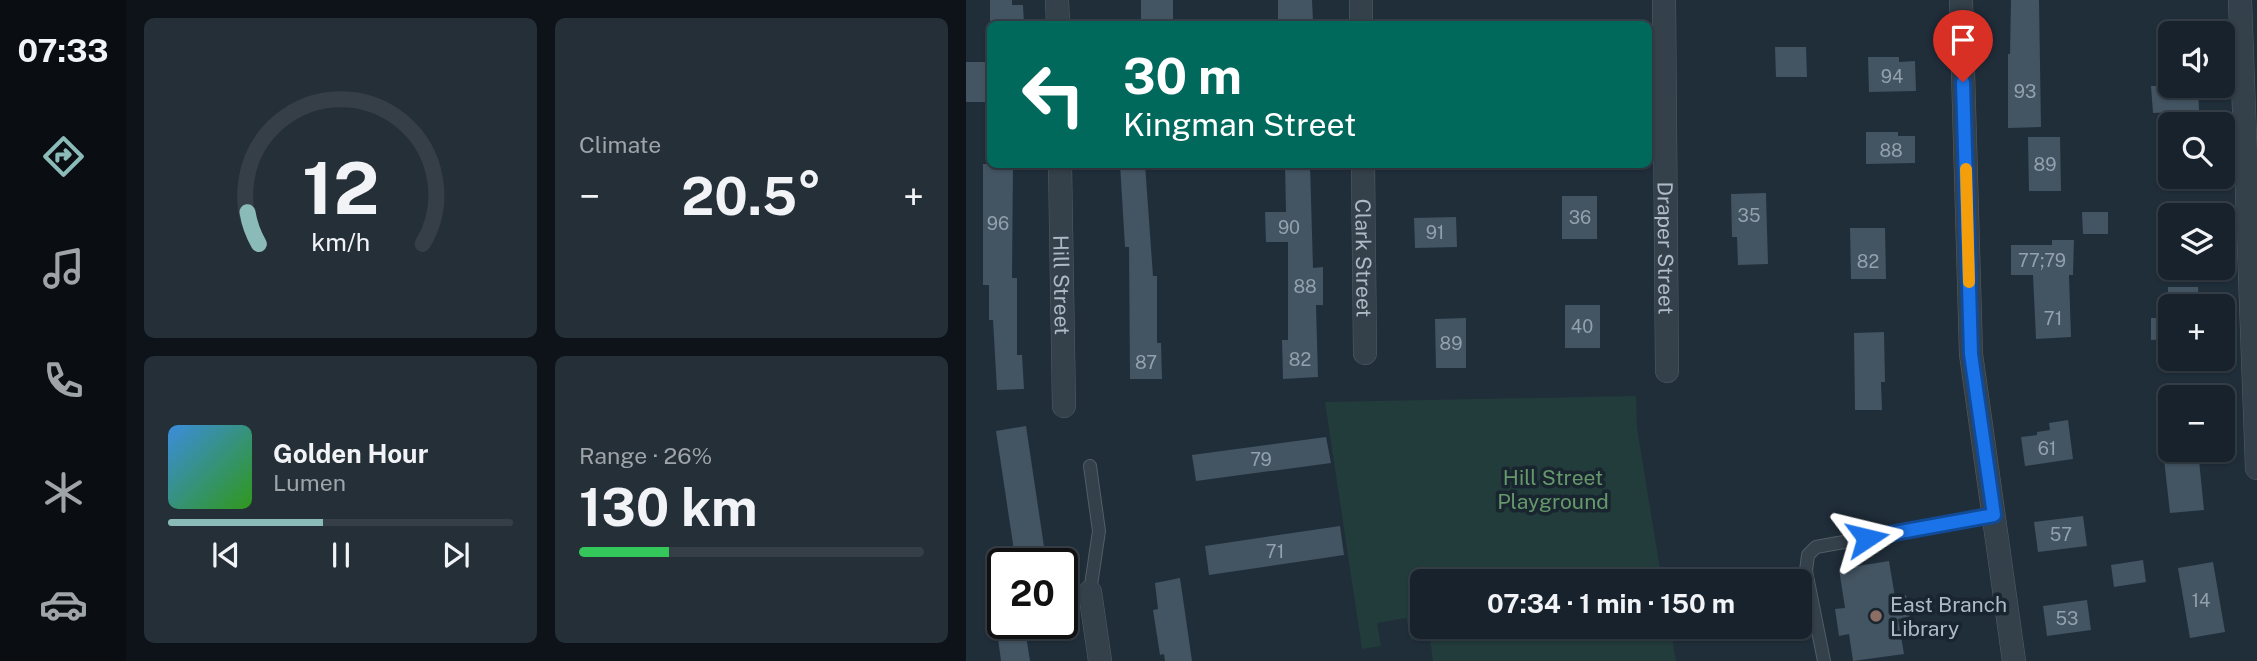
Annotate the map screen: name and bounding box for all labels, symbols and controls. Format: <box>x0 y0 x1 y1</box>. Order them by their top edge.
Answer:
pin <box>1933 10 1993 82</box>
icon: arrive <box>1944 21 1982 59</box>
map controls <box>2158 21 2235 462</box>
button: sound <box>2158 21 2235 98</box>
text: 07:33 <box>17 32 109 69</box>
text: 30 m <box>1123 47 1242 105</box>
icon: left <box>1008 49 1099 140</box>
house number: 94 <box>1881 66 1903 87</box>
house number: 93 <box>2014 81 2036 102</box>
text: Kingman Street <box>1123 106 1356 143</box>
button: search <box>2158 112 2235 189</box>
text: Climate <box>579 131 661 158</box>
icon: directions <box>39 132 88 181</box>
house number: 88 <box>1879 140 1903 161</box>
text: 12 <box>302 145 379 230</box>
house number: 89 <box>2034 154 2056 175</box>
text: 20.5° <box>681 166 822 227</box>
text: − <box>579 174 600 219</box>
text: + <box>903 174 924 219</box>
street label: Draper Street <box>1653 181 1679 315</box>
street label: Clark Street <box>1351 198 1377 318</box>
button: layers <box>2158 203 2235 280</box>
house number: 35 <box>1738 205 1760 226</box>
house number: 36 <box>1569 207 1591 228</box>
house number: 96 <box>987 213 1009 234</box>
house number: 90 <box>1278 217 1300 238</box>
house number: 91 <box>1426 222 1444 243</box>
text: km/h <box>311 227 370 257</box>
street label: Hill Street <box>1049 235 1075 335</box>
icon: music <box>39 244 88 293</box>
house number: 77;79 <box>2018 250 2066 271</box>
house number: 82 <box>1857 251 1879 272</box>
house number: 88 <box>1293 276 1317 297</box>
button: + <box>2158 294 2235 371</box>
house number: 71 <box>2044 308 2062 329</box>
house number: 40 <box>1571 316 1593 337</box>
house number: 89 <box>1440 333 1462 354</box>
house number: 82 <box>1289 349 1311 370</box>
house number: 87 <box>1135 352 1157 373</box>
icon: phone <box>39 356 88 405</box>
button: − <box>2158 385 2235 462</box>
text: Golden Hour <box>273 438 428 469</box>
house number: 61 <box>2038 438 2056 459</box>
text: Range · 26% <box>579 442 712 469</box>
house number: 79 <box>1250 449 1272 470</box>
park label: Hill Street Playground <box>1497 465 1609 514</box>
icon: climate <box>39 468 88 517</box>
text: Lumen <box>273 469 346 496</box>
text: 130 km <box>579 477 758 538</box>
position arrow <box>1830 501 1904 575</box>
house number: 57 <box>2050 524 2072 545</box>
icon: previous <box>207 536 245 574</box>
icon: pause <box>322 536 360 574</box>
icon: next <box>437 536 475 574</box>
house number: 71 <box>1266 541 1284 562</box>
speed limit sign: 20 <box>987 548 1078 639</box>
icon: car <box>39 580 88 629</box>
text: 07:34 · 1 min · 150 m <box>1487 588 1735 619</box>
house number: 14 <box>2192 590 2210 611</box>
place label: East Branch Library <box>1890 592 2007 641</box>
marker: East Branch Library <box>1868 608 1884 624</box>
house number: 53 <box>2056 608 2078 629</box>

